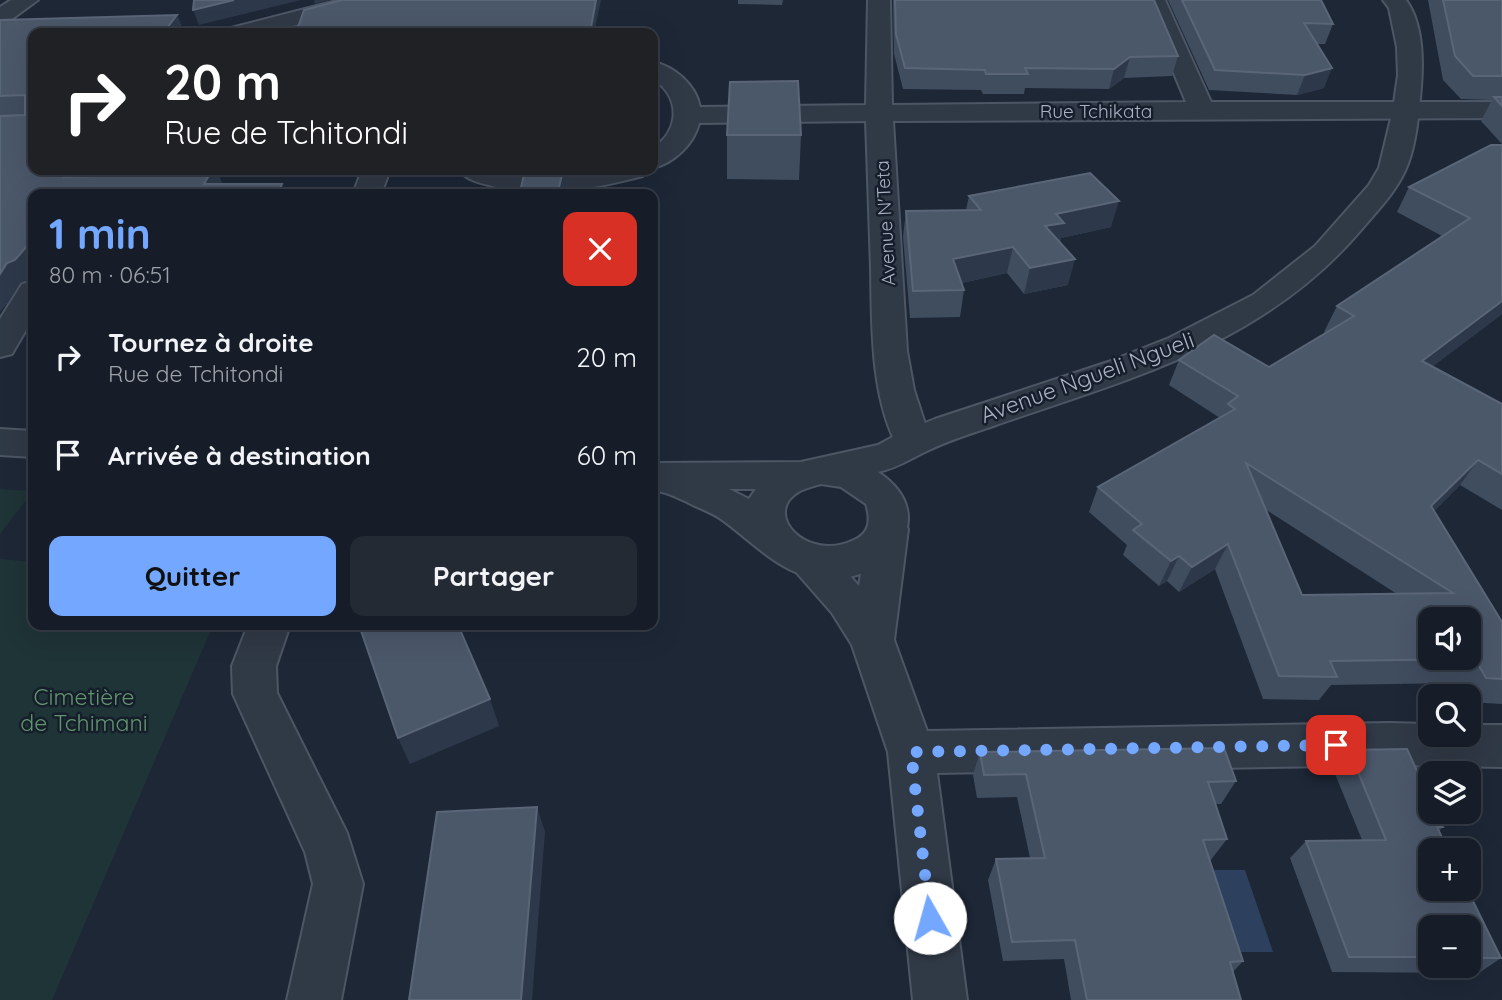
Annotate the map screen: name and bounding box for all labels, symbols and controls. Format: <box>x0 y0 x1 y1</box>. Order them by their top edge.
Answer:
text: 20 m <box>164 51 281 112</box>
icon: right <box>49 56 140 147</box>
street label: Rue Tchikata <box>1040 99 1152 123</box>
text: Rue de Tchitondi <box>164 112 408 152</box>
street label: Avenue N'Teta <box>870 160 900 286</box>
text: 1 min <box>49 207 151 260</box>
button: close <box>563 212 637 286</box>
text: 80 m · 06:51 <box>49 260 171 289</box>
street label: Avenue Ngueli Ngueli <box>976 325 1198 429</box>
text: Tournez à droite <box>108 326 313 359</box>
icon: right <box>49 338 87 376</box>
text: 20 m <box>576 341 637 374</box>
text: Rue de Tchitondi <box>108 359 284 388</box>
icon: arrive <box>49 436 87 474</box>
text: Arrivée à destination <box>108 439 371 472</box>
text: 60 m <box>577 439 637 472</box>
button: Quitter <box>49 536 336 616</box>
button: Partager <box>350 536 637 616</box>
map controls <box>1418 607 1481 978</box>
button: sound <box>1418 607 1481 670</box>
park label: Cimetière de Tchimani <box>20 682 148 737</box>
button: search <box>1418 684 1481 747</box>
pin <box>1306 715 1366 775</box>
icon: arrive <box>1317 726 1355 764</box>
button: layers <box>1418 761 1481 824</box>
button: + <box>1418 838 1481 901</box>
position arrow <box>893 881 967 955</box>
button: − <box>1418 915 1481 978</box>

